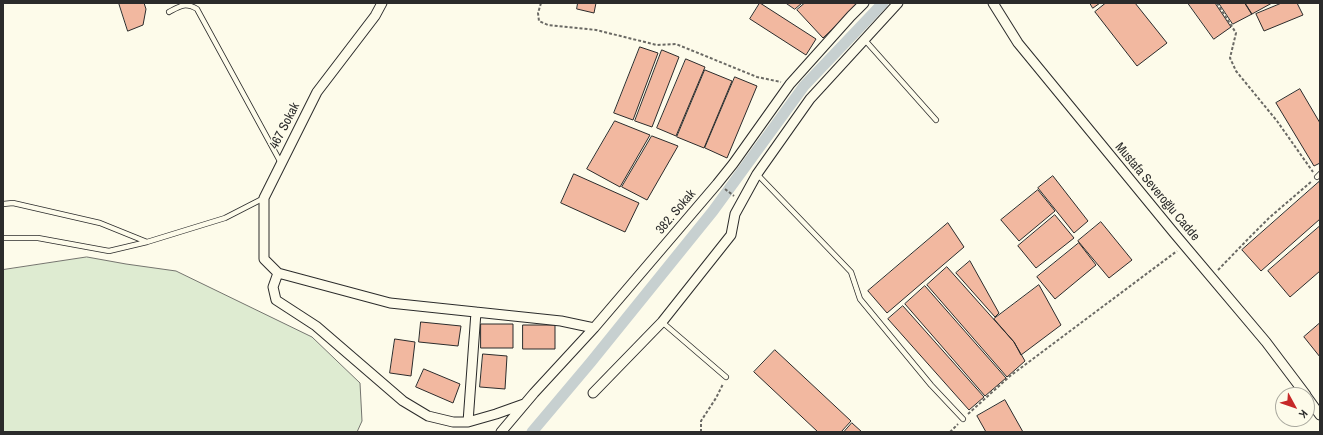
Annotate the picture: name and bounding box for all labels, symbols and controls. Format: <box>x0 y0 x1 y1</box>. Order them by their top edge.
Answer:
street label: 467 Sokak <box>267 100 303 152</box>
street label: Mustafa Severoğlu Cadde <box>1111 140 1203 244</box>
street label: 382. Sokak <box>653 187 699 237</box>
north arrow <box>1275 387 1315 427</box>
text: K <box>1296 407 1311 421</box>

